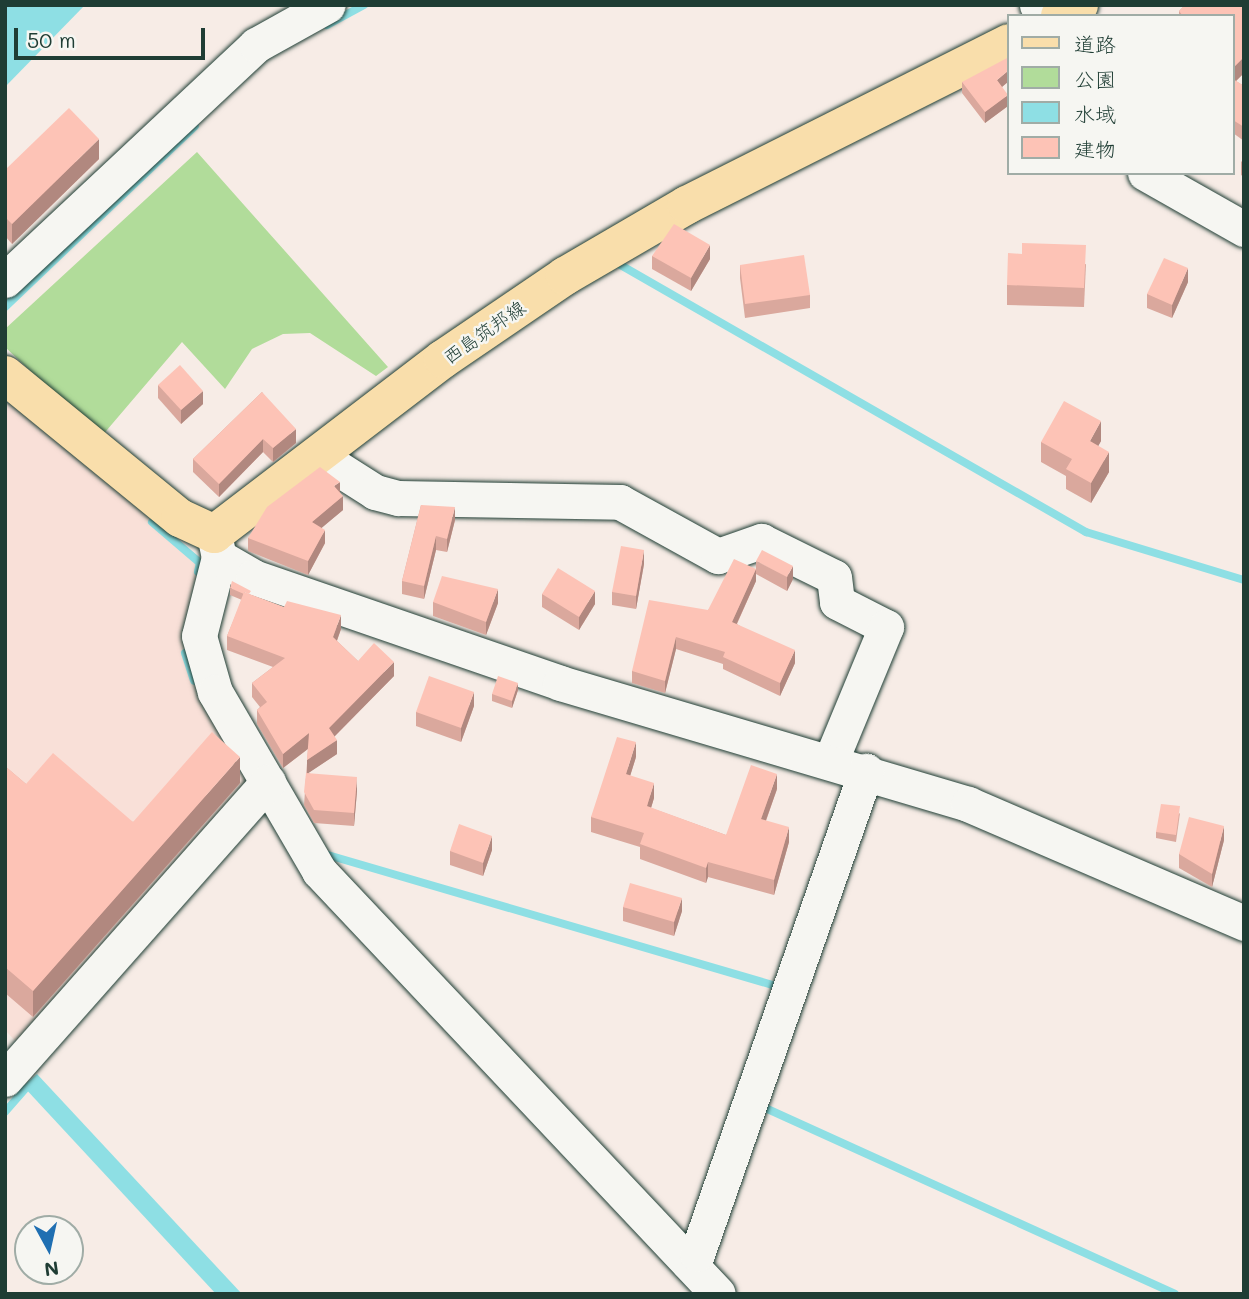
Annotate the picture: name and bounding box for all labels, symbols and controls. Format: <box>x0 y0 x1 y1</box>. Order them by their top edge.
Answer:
scale bar <box>18 14 208 58</box>
legend <box>1007 14 1235 175</box>
text: 50 m <box>27 26 76 53</box>
text: 道路 <box>1074 30 1116 57</box>
text: 公園 <box>1074 65 1116 92</box>
text: 水域 <box>1074 100 1116 127</box>
text: 建物 <box>1074 135 1116 162</box>
street label: 西島筑邦線 <box>439 295 529 369</box>
north arrow <box>14 1215 84 1285</box>
text: N <box>43 1256 61 1283</box>

